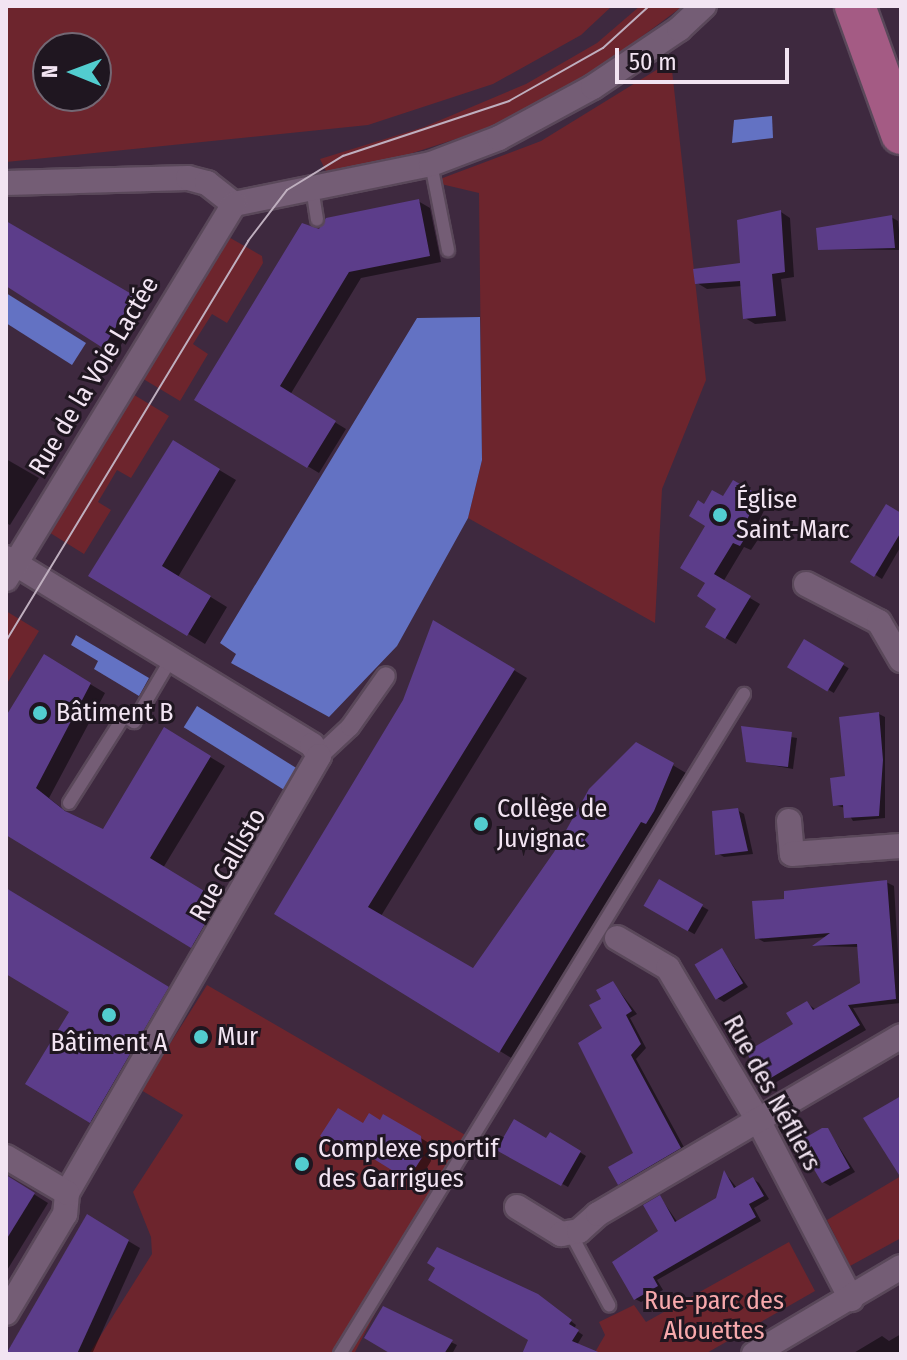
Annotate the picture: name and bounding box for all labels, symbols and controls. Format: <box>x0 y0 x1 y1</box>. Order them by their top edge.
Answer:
north arrow <box>32 32 112 112</box>
scale bar <box>619 32 793 82</box>
text: 50 m <box>629 48 677 76</box>
text: N <box>36 65 63 78</box>
street label: Rue de la Voie Lactée <box>22 271 166 481</box>
place label: Église Saint-Marc <box>736 484 850 546</box>
marker: Église Saint-Marc <box>711 506 729 524</box>
place label: Bâtiment B <box>56 697 173 729</box>
marker: Bâtiment B <box>31 704 49 722</box>
place label: Collège de Juvignac <box>497 793 607 854</box>
street label: Rue Callisto <box>183 803 273 927</box>
marker: Collège de Juvignac <box>472 815 490 833</box>
marker: Bâtiment A <box>100 1006 118 1024</box>
street label: Rue des Néfliers <box>716 1010 828 1176</box>
place label: Mur <box>217 1021 258 1053</box>
place label: Bâtiment A <box>51 1027 167 1059</box>
marker: Mur <box>192 1028 210 1046</box>
place label: Complexe sportif des Garrigues <box>318 1133 498 1194</box>
marker: Complexe sportif des Garrigues <box>293 1155 311 1173</box>
park label: Rue-parc des Alouettes <box>644 1285 784 1346</box>

